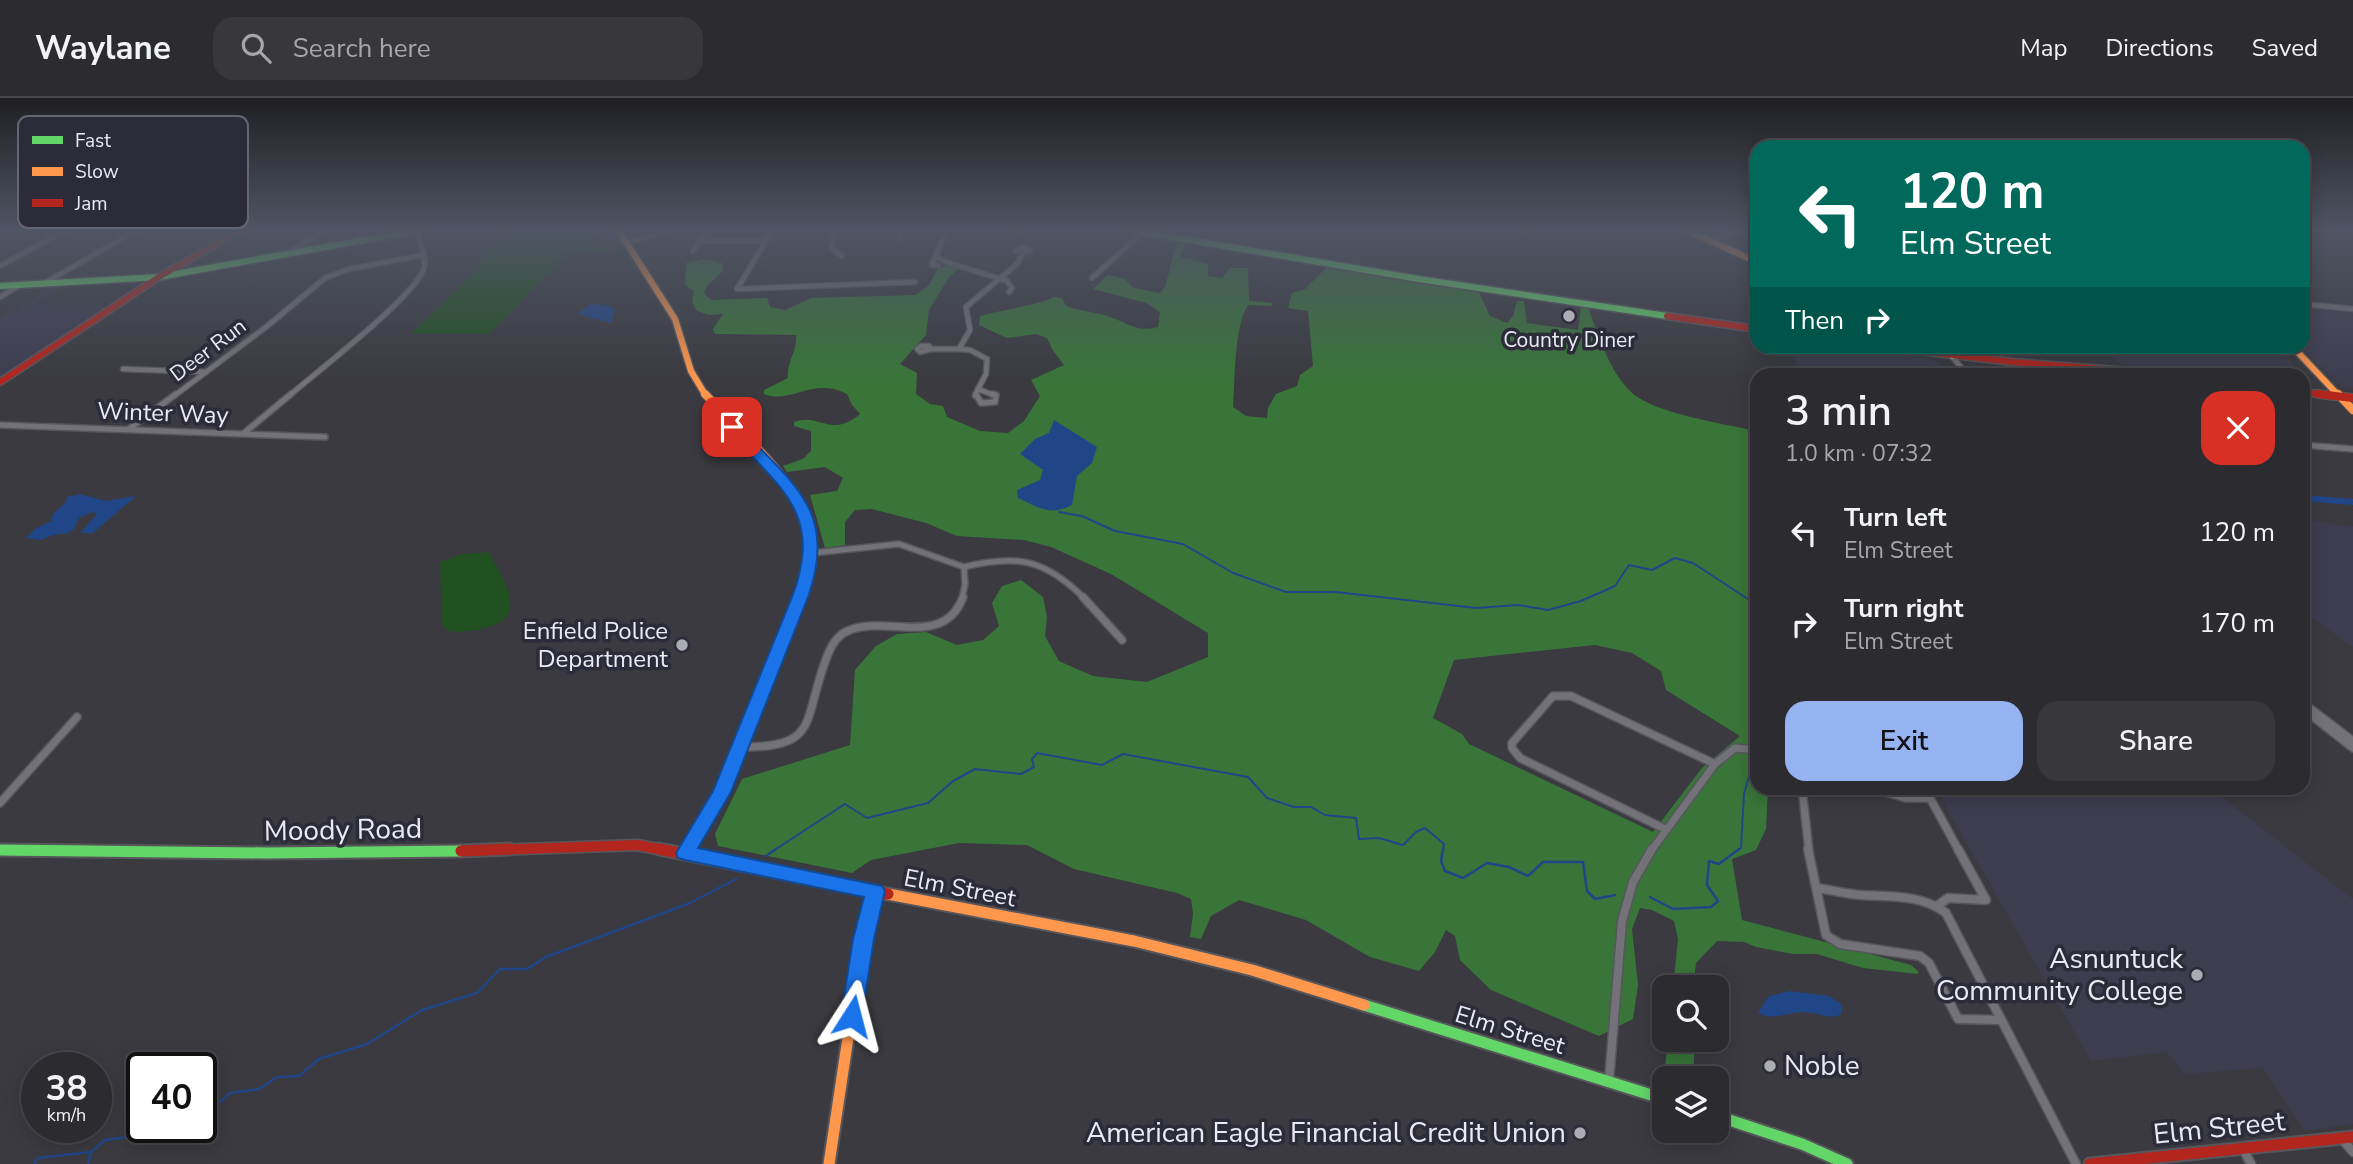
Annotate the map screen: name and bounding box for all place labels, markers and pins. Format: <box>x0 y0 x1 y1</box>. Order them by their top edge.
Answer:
marker: Country Diner <box>1561 308 1577 324</box>
place label: Country Diner <box>1503 326 1635 354</box>
pin <box>702 397 762 457</box>
place label: Enfield Police Department <box>523 615 669 675</box>
marker: Enfield Police Department <box>674 637 690 653</box>
place label: Asnuntuck Community College <box>1936 940 2184 1010</box>
marker: Asnuntuck Community College <box>2189 967 2205 983</box>
place label: Noble <box>1784 1047 1860 1085</box>
marker: Noble <box>1762 1058 1778 1074</box>
place label: American Eagle Financial Credit Union <box>1086 1114 1566 1152</box>
marker: American Eagle Financial Credit Union <box>1572 1125 1588 1141</box>

